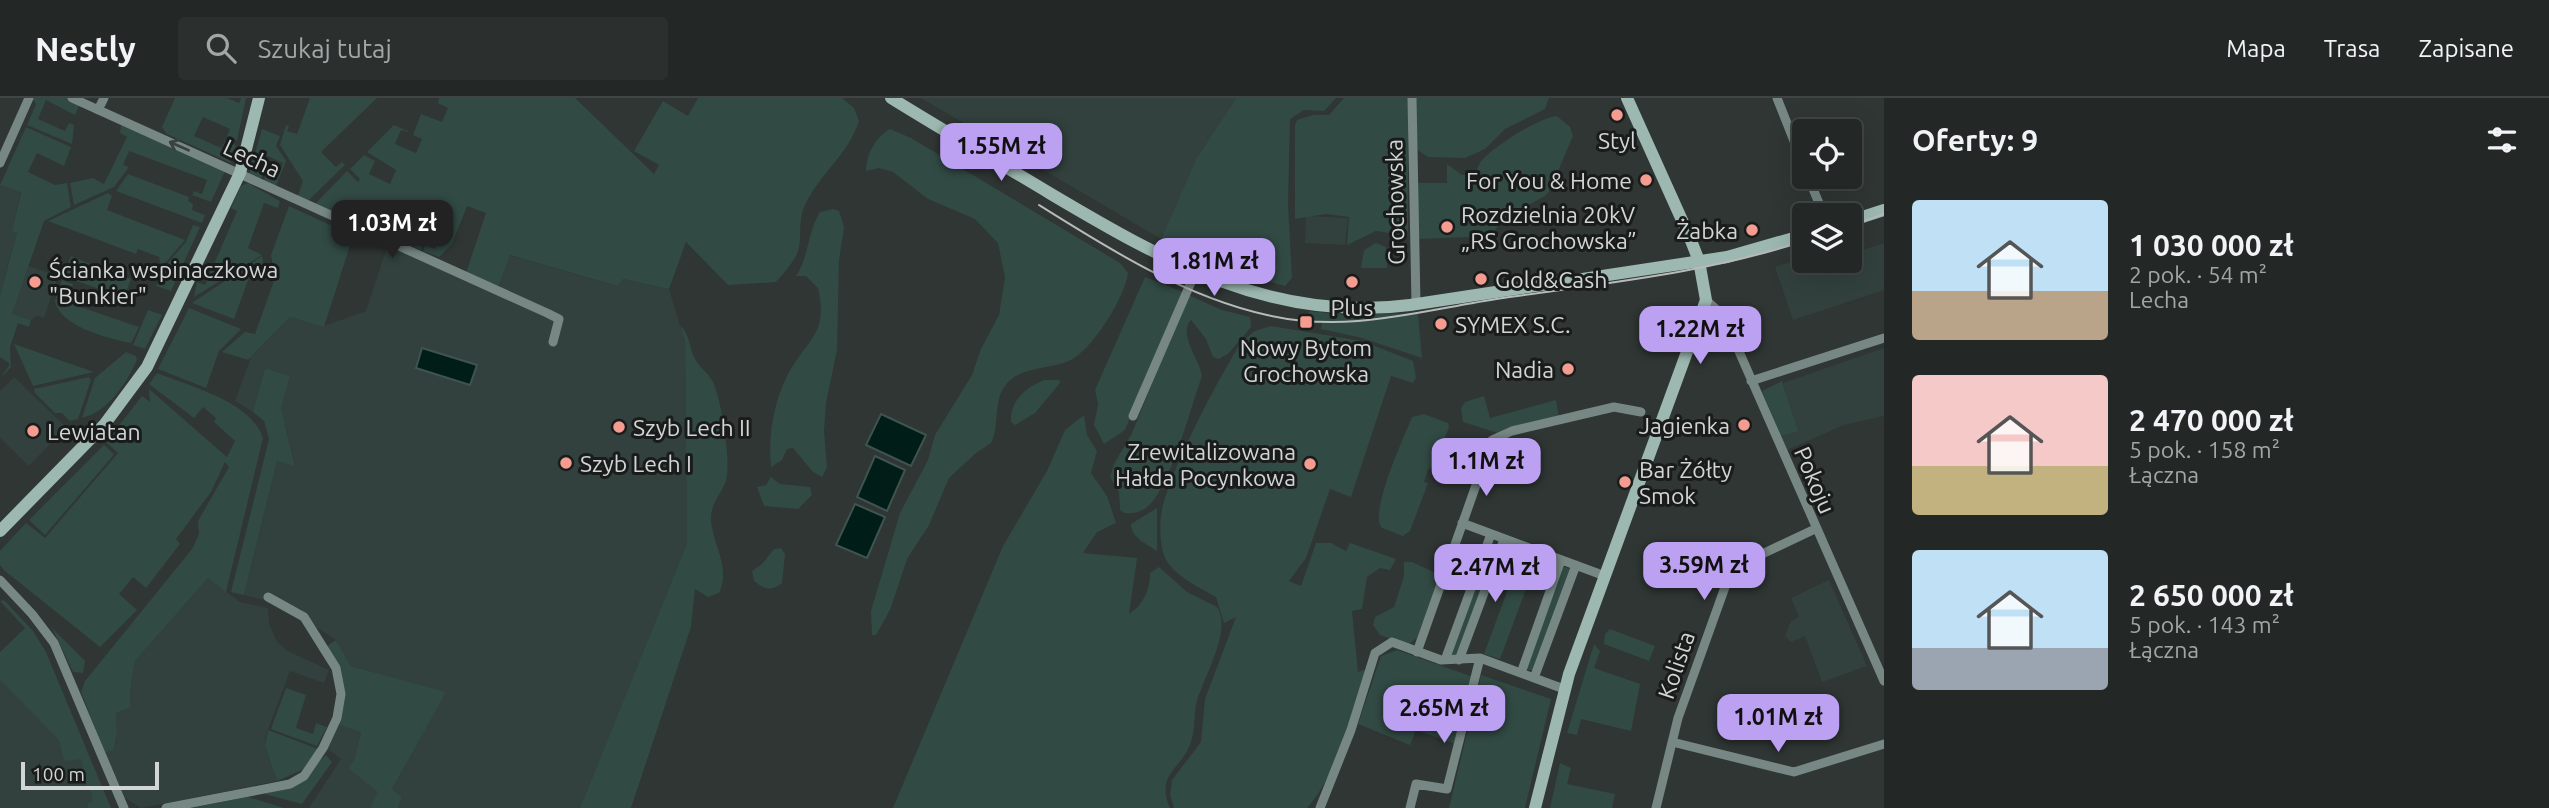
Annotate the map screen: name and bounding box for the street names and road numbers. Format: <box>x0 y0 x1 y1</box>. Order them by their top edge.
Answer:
street label: Lecha <box>219 134 285 182</box>
street label: Grochowska <box>1381 139 1409 265</box>
street label: Pokoju <box>1790 443 1840 517</box>
street label: Kolista <box>1653 628 1699 702</box>

